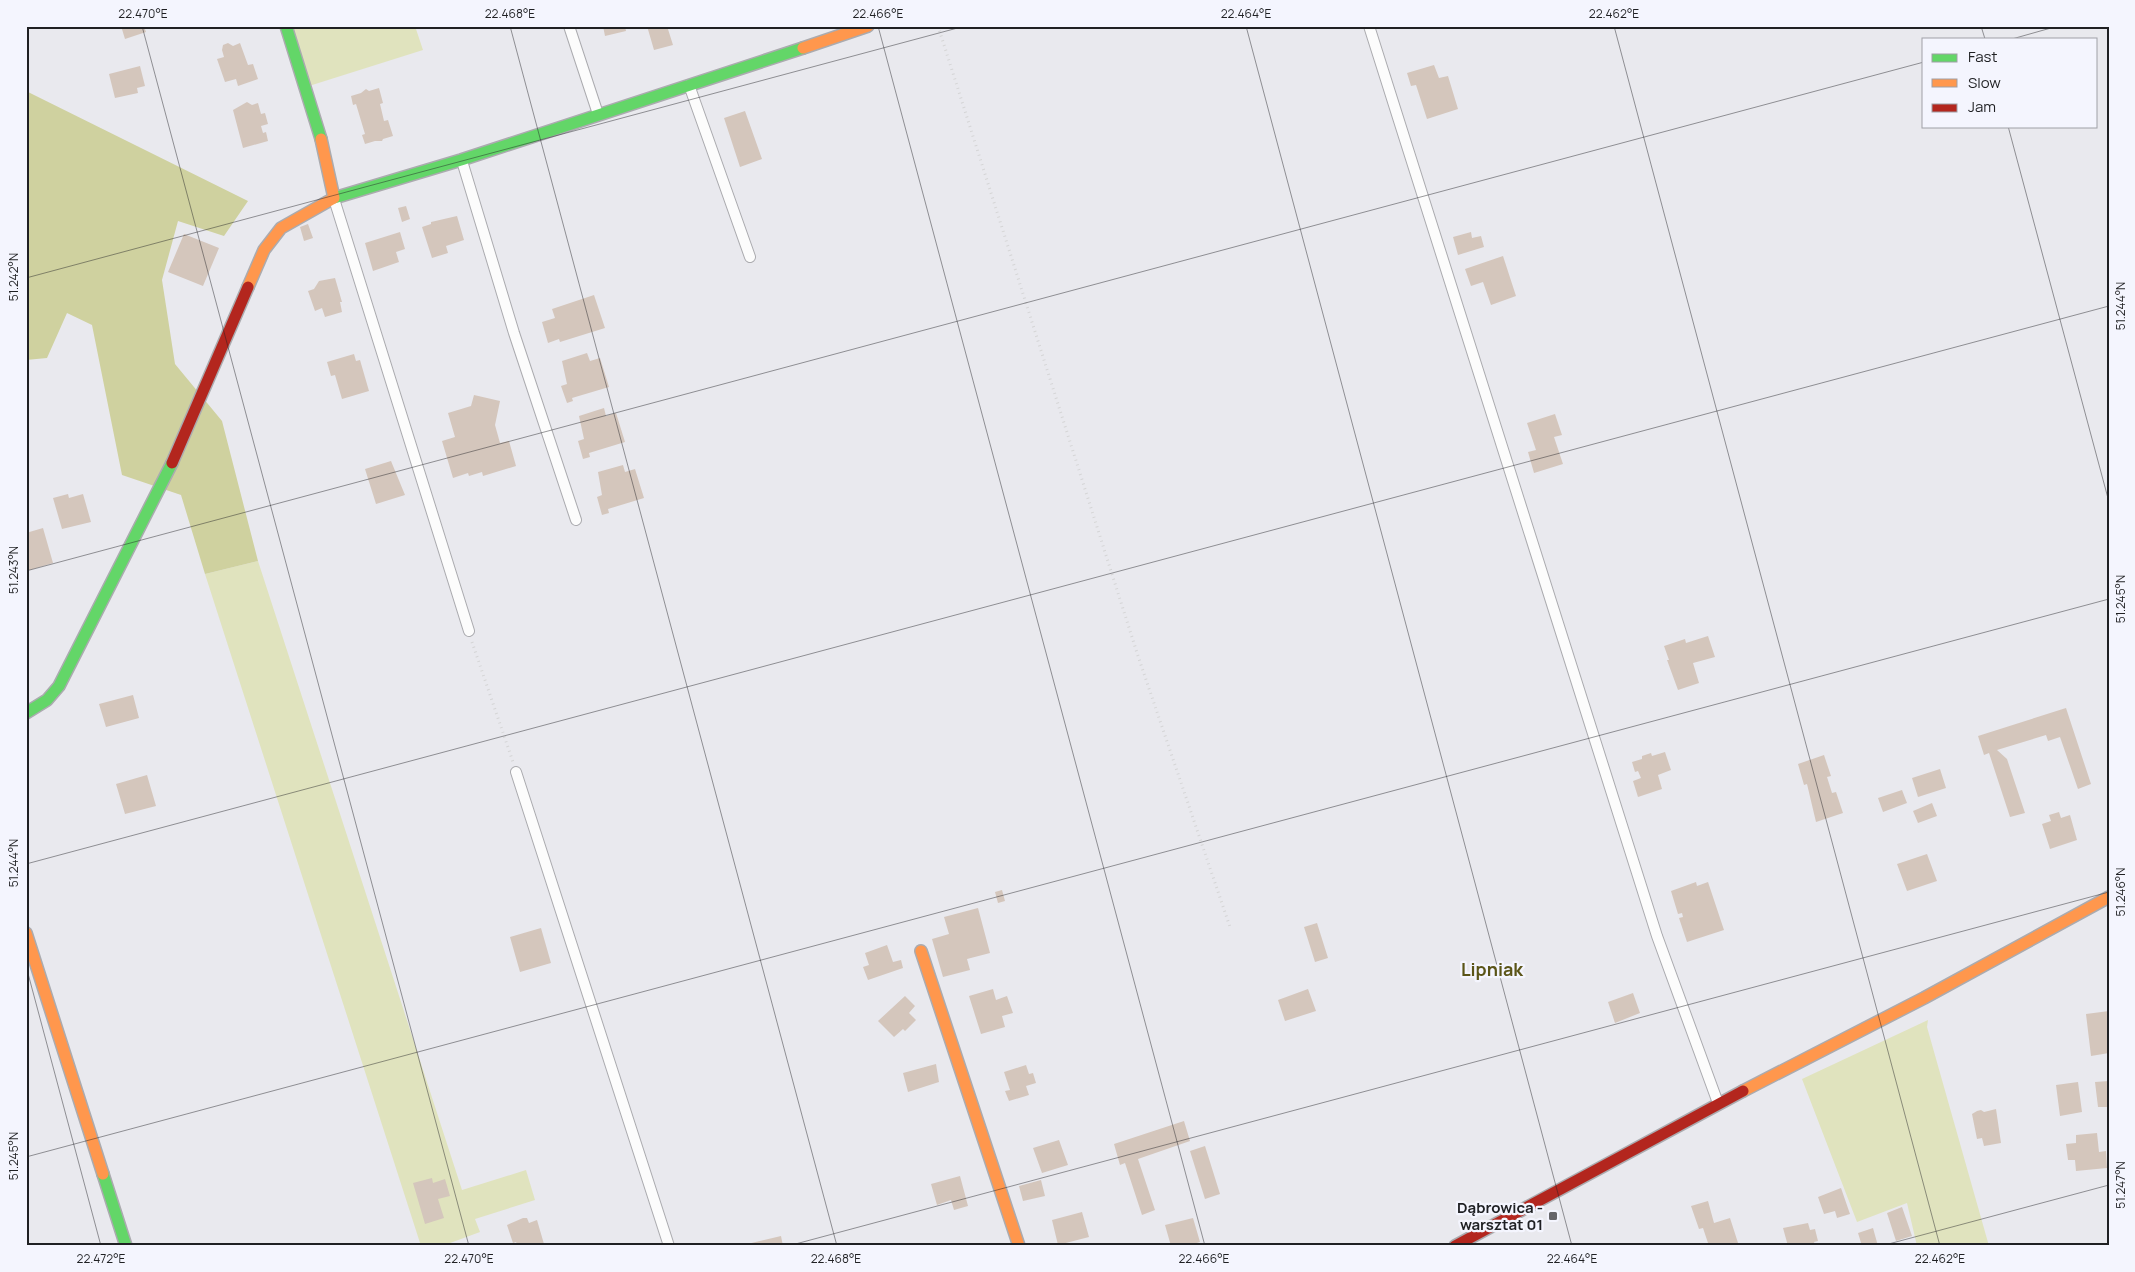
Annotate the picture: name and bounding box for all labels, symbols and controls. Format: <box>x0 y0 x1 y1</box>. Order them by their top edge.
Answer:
text: 22.470°E <box>118 5 168 22</box>
text: 22.468°E <box>485 5 535 22</box>
text: 22.466°E <box>853 5 904 22</box>
text: 22.464°E <box>1221 5 1271 22</box>
text: 22.462°E <box>1589 5 1639 22</box>
legend <box>1922 38 2098 128</box>
text: Fast <box>1968 46 1997 67</box>
text: Slow <box>1968 72 2001 93</box>
text: Jam <box>1968 96 1996 117</box>
text: 51.242°N <box>5 253 22 301</box>
text: 51.244°N <box>2112 282 2129 330</box>
text: 51.243°N <box>5 546 22 594</box>
text: 51.245°N <box>2112 575 2129 623</box>
text: 51.244°N <box>5 839 22 887</box>
text: 51.246°N <box>2112 868 2129 916</box>
district label: Lipniak <box>1461 957 1524 981</box>
text: 51.245°N <box>5 1132 22 1180</box>
text: 51.247°N <box>2112 1161 2129 1209</box>
place label: Dąbrowica - warsztat 01 <box>1457 1197 1543 1235</box>
marker: Dąbrowica - warsztat 01 <box>1547 1210 1559 1222</box>
text: 22.472°E <box>77 1250 126 1267</box>
text: 22.470°E <box>444 1250 494 1267</box>
text: 22.468°E <box>811 1250 861 1267</box>
text: 22.466°E <box>1179 1250 1230 1267</box>
text: 22.464°E <box>1547 1250 1597 1267</box>
text: 22.462°E <box>1915 1250 1965 1267</box>

